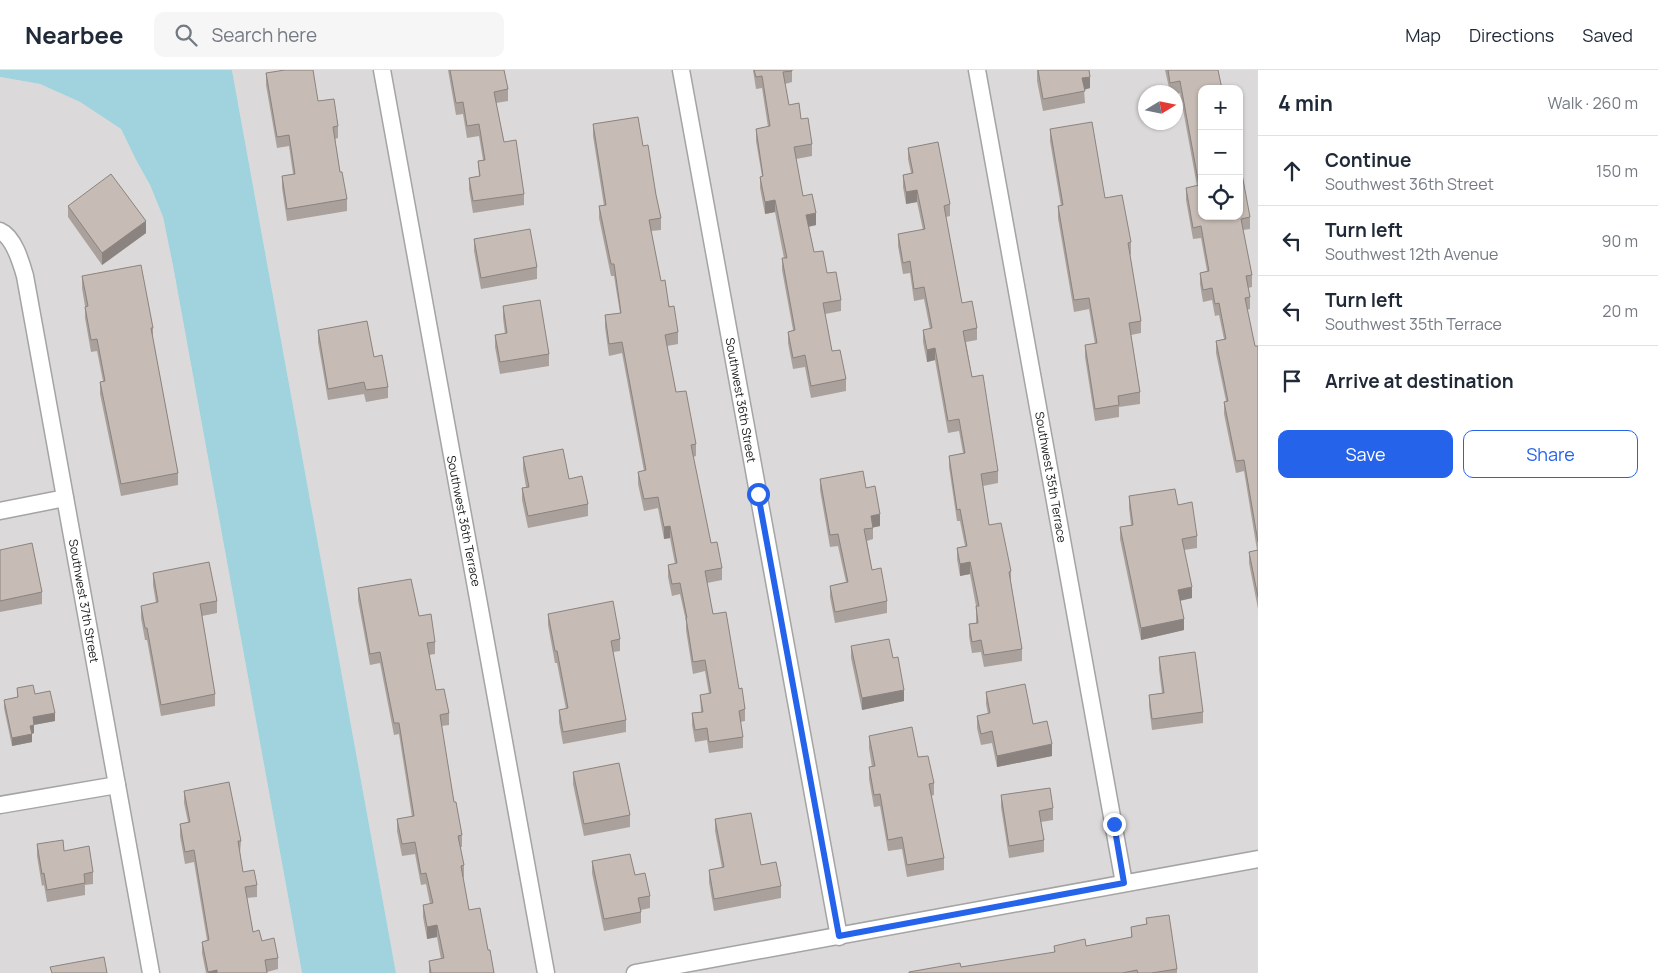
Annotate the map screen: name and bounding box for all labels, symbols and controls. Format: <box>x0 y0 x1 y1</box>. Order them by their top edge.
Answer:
search box <box>154 12 504 57</box>
text: Nearbee <box>25 18 124 51</box>
icon: search <box>172 21 200 49</box>
text: Search here <box>212 22 317 48</box>
text: Map <box>1405 23 1441 47</box>
text: Directions <box>1469 23 1554 47</box>
text: Saved <box>1582 23 1633 47</box>
north arrow <box>1138 85 1183 130</box>
map controls <box>1198 85 1243 220</box>
button: + <box>1198 85 1243 130</box>
text: 4 min <box>1278 89 1333 117</box>
text: Walk · 260 m <box>1548 92 1638 114</box>
button: − <box>1198 130 1243 175</box>
text: Continue <box>1325 147 1411 173</box>
icon: ahead <box>1278 157 1306 185</box>
text: 150 m <box>1596 160 1638 182</box>
text: Southwest 36th Street <box>1325 173 1494 195</box>
button: locate <box>1198 175 1243 220</box>
text: Turn left <box>1325 217 1403 243</box>
icon: left <box>1278 227 1306 255</box>
text: 90 m <box>1602 230 1638 252</box>
text: Southwest 12th Avenue <box>1325 243 1498 265</box>
text: Turn left <box>1325 287 1403 313</box>
icon: left <box>1278 297 1306 325</box>
text: 20 m <box>1602 300 1638 322</box>
text: Southwest 35th Terrace <box>1325 313 1502 335</box>
street label: Southwest 36th Street <box>722 336 760 464</box>
icon: arrive <box>1278 367 1306 395</box>
text: Arrive at destination <box>1325 368 1514 394</box>
street label: Southwest 35th Terrace <box>1031 410 1071 544</box>
button: Save <box>1278 430 1453 478</box>
button: Share <box>1463 430 1638 478</box>
street label: Southwest 36th Terrace <box>443 454 485 588</box>
route start <box>747 483 770 506</box>
street label: Southwest 37th Street <box>65 538 103 664</box>
route end <box>1103 813 1126 836</box>

